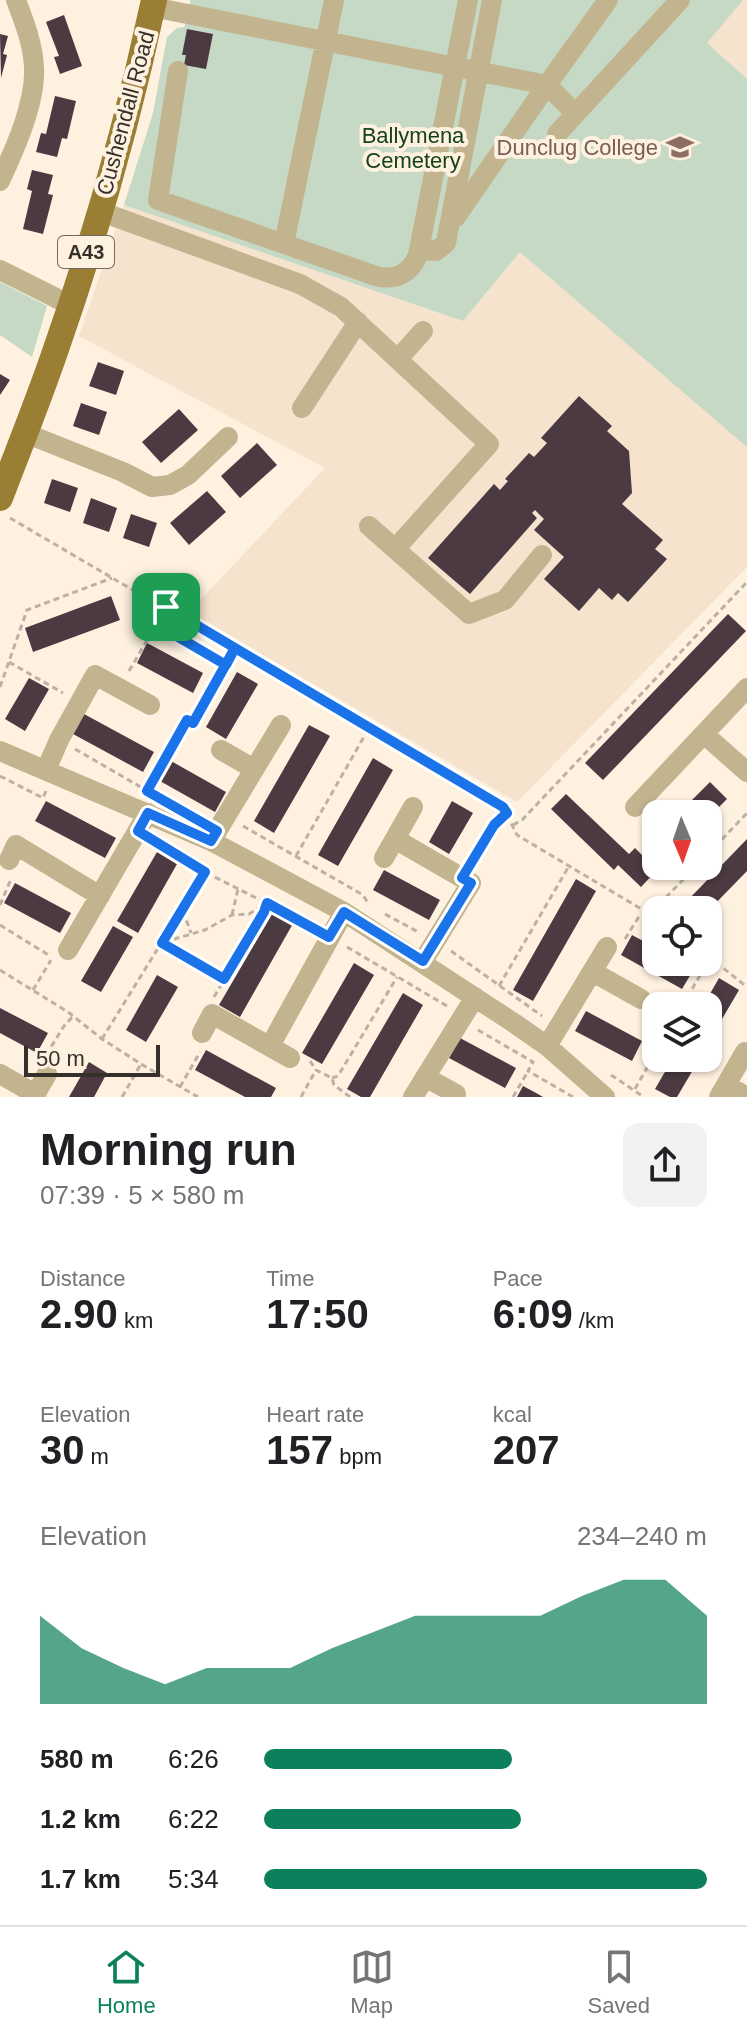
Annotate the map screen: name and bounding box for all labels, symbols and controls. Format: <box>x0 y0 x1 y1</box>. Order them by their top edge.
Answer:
street label: Cushendall Road <box>92 28 159 198</box>
park label: Ballymena Cemetery <box>362 123 465 173</box>
school or university icon: Dunclug College <box>665 132 695 162</box>
place label: Dunclug College <box>497 135 658 160</box>
road number: A43 <box>58 236 114 268</box>
pin <box>132 573 200 641</box>
icon: arrive <box>144 585 188 629</box>
north arrow <box>642 800 722 880</box>
map controls <box>642 800 722 1072</box>
button: locate <box>642 896 722 976</box>
button: layers <box>642 992 722 1072</box>
scale bar <box>24 1041 160 1077</box>
text: 50 m <box>36 1046 85 1071</box>
button: share <box>623 1123 707 1207</box>
text: Morning run <box>40 1125 297 1174</box>
text: 07:39 · 5 × 580 m <box>40 1180 245 1210</box>
text: Distance <box>40 1266 126 1291</box>
text: Time <box>266 1266 314 1291</box>
text: Pace <box>493 1266 543 1291</box>
text: 2.90 <box>40 1292 118 1336</box>
text: 17:50 <box>266 1292 369 1336</box>
text: 6:09 <box>493 1292 573 1336</box>
text: km <box>118 1308 153 1333</box>
text: /km <box>573 1308 614 1333</box>
text: Elevation <box>40 1402 131 1427</box>
text: Heart rate <box>266 1402 364 1427</box>
text: kcal <box>493 1402 532 1427</box>
text: 30 <box>40 1428 85 1472</box>
text: 157 <box>266 1428 333 1472</box>
text: 207 <box>493 1428 559 1472</box>
text: m <box>85 1444 109 1469</box>
text: bpm <box>333 1444 382 1469</box>
text: Elevation <box>40 1521 147 1551</box>
text: 234–240 m <box>577 1521 707 1551</box>
text: 580 m <box>40 1744 114 1774</box>
text: 6:26 <box>168 1744 219 1774</box>
text: 1.2 km <box>40 1804 121 1834</box>
text: 6:22 <box>168 1804 219 1834</box>
text: 1.7 km <box>40 1864 121 1894</box>
text: 5:34 <box>168 1864 219 1894</box>
tab: Home <box>97 1945 156 2019</box>
tab: Map <box>350 1945 394 2019</box>
tab: Saved <box>588 1945 650 2019</box>

